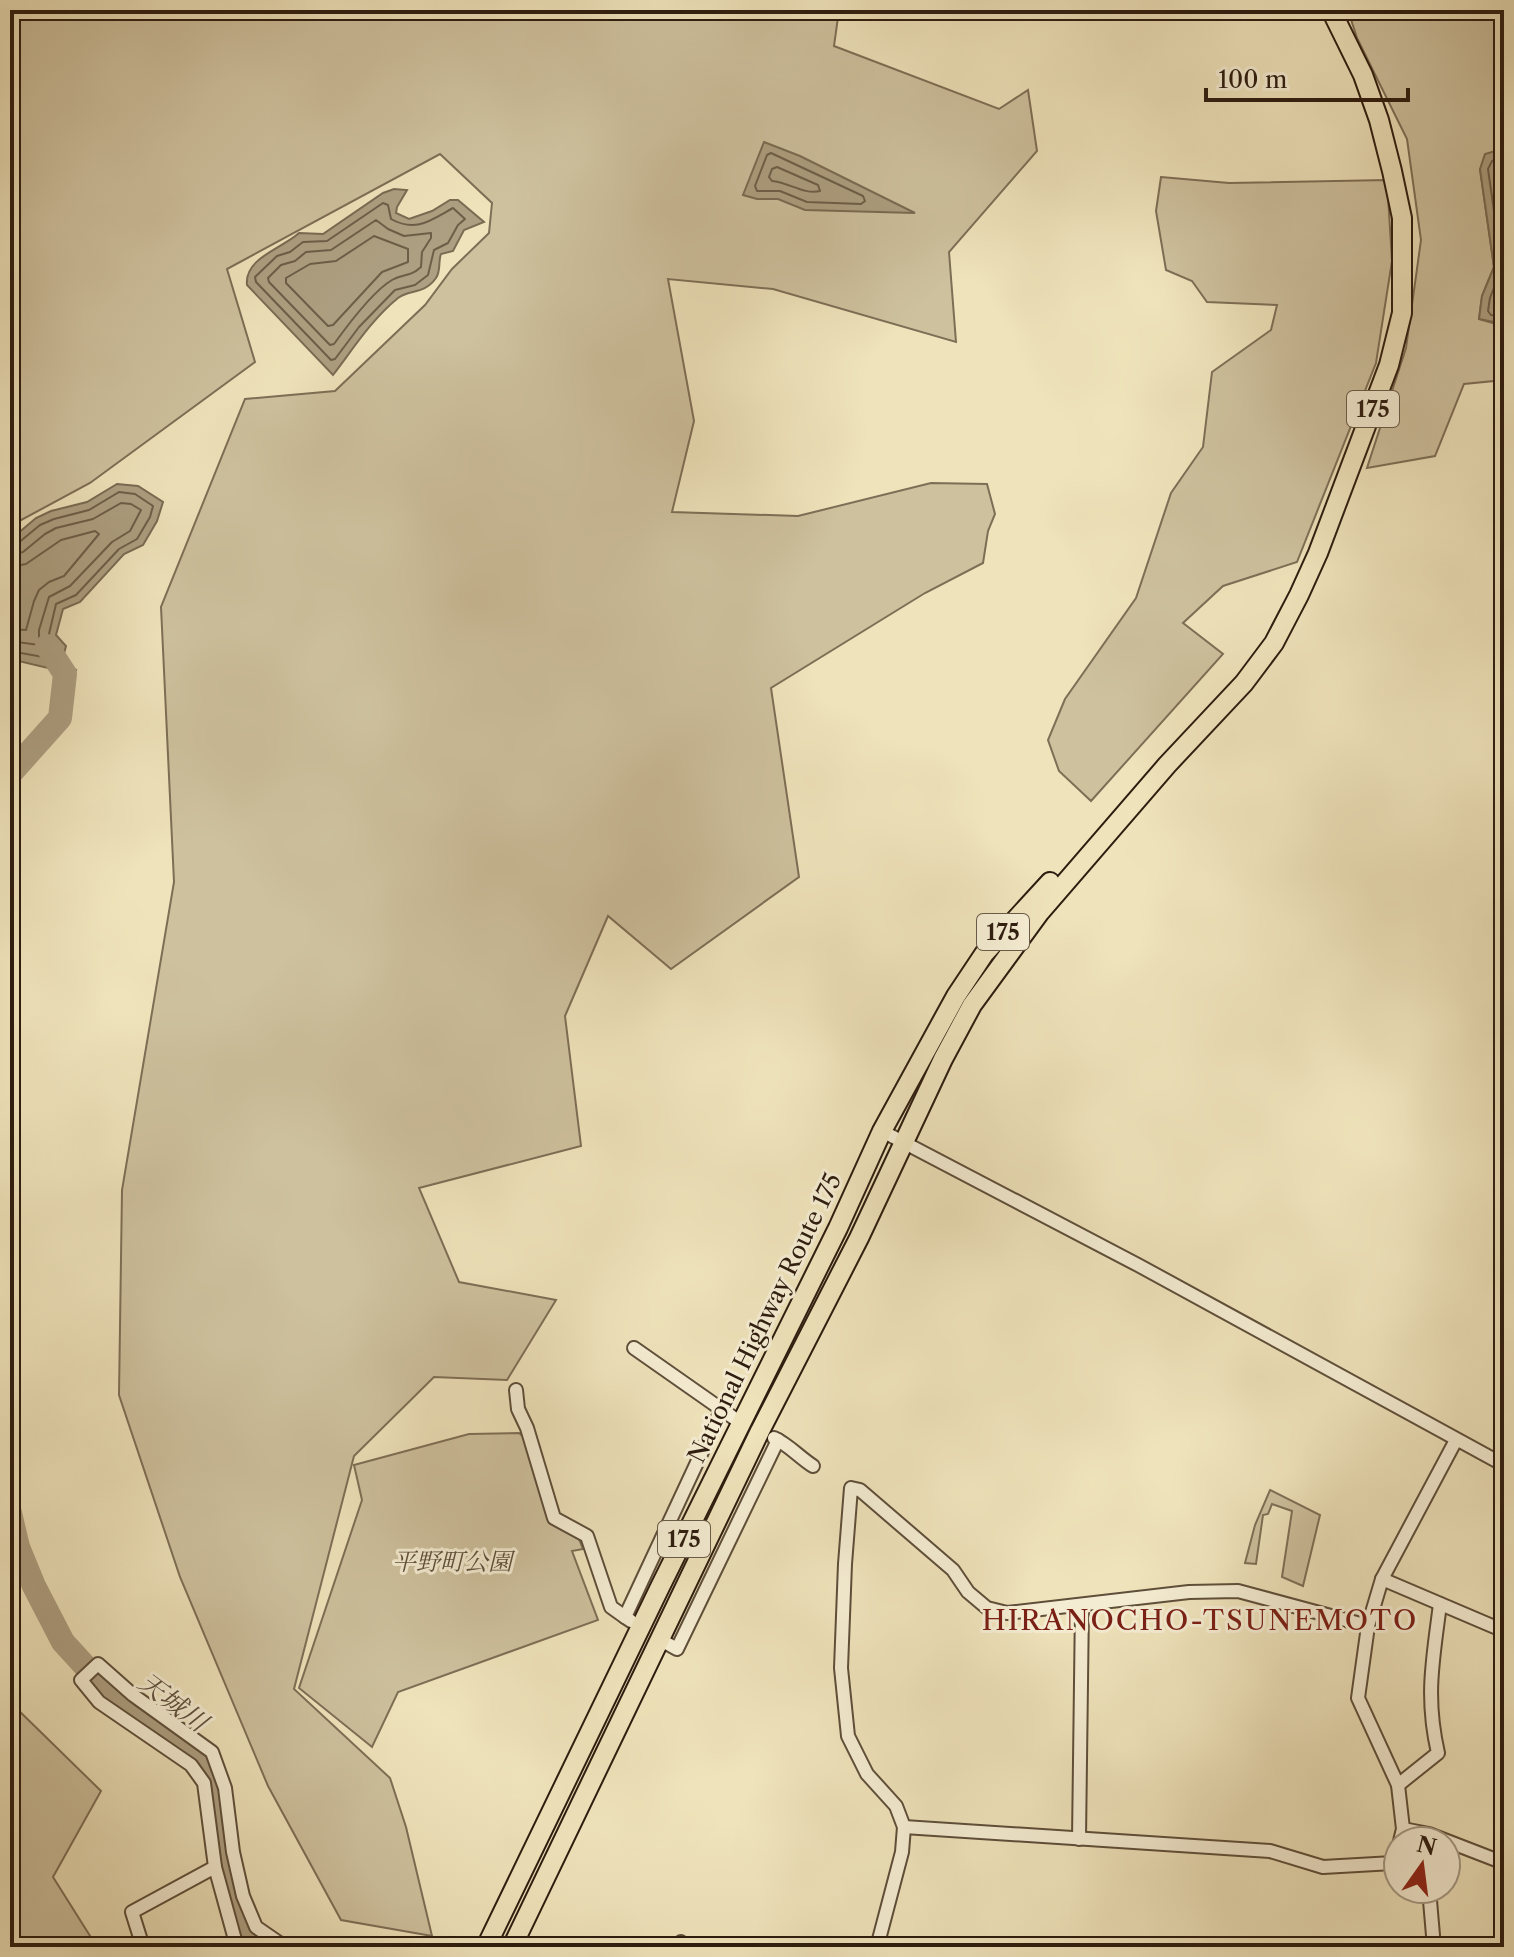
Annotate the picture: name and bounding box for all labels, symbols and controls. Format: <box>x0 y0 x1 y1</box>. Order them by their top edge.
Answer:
scale bar <box>1206 52 1408 102</box>
text: 100 m <box>1218 65 1287 94</box>
road number: 175 <box>1347 391 1399 427</box>
road number: 175 <box>977 914 1029 950</box>
street label: National Highway Route 175 <box>682 1168 847 1467</box>
road number: 175 <box>658 1521 710 1557</box>
park label: 平野町公園 <box>392 1547 516 1576</box>
district label: HIRANOCHO-TSUNEMOTO <box>982 1603 1418 1637</box>
water label: 天城川 <box>132 1666 216 1740</box>
north arrow <box>1382 1825 1462 1905</box>
text: N <box>1414 1831 1439 1861</box>

